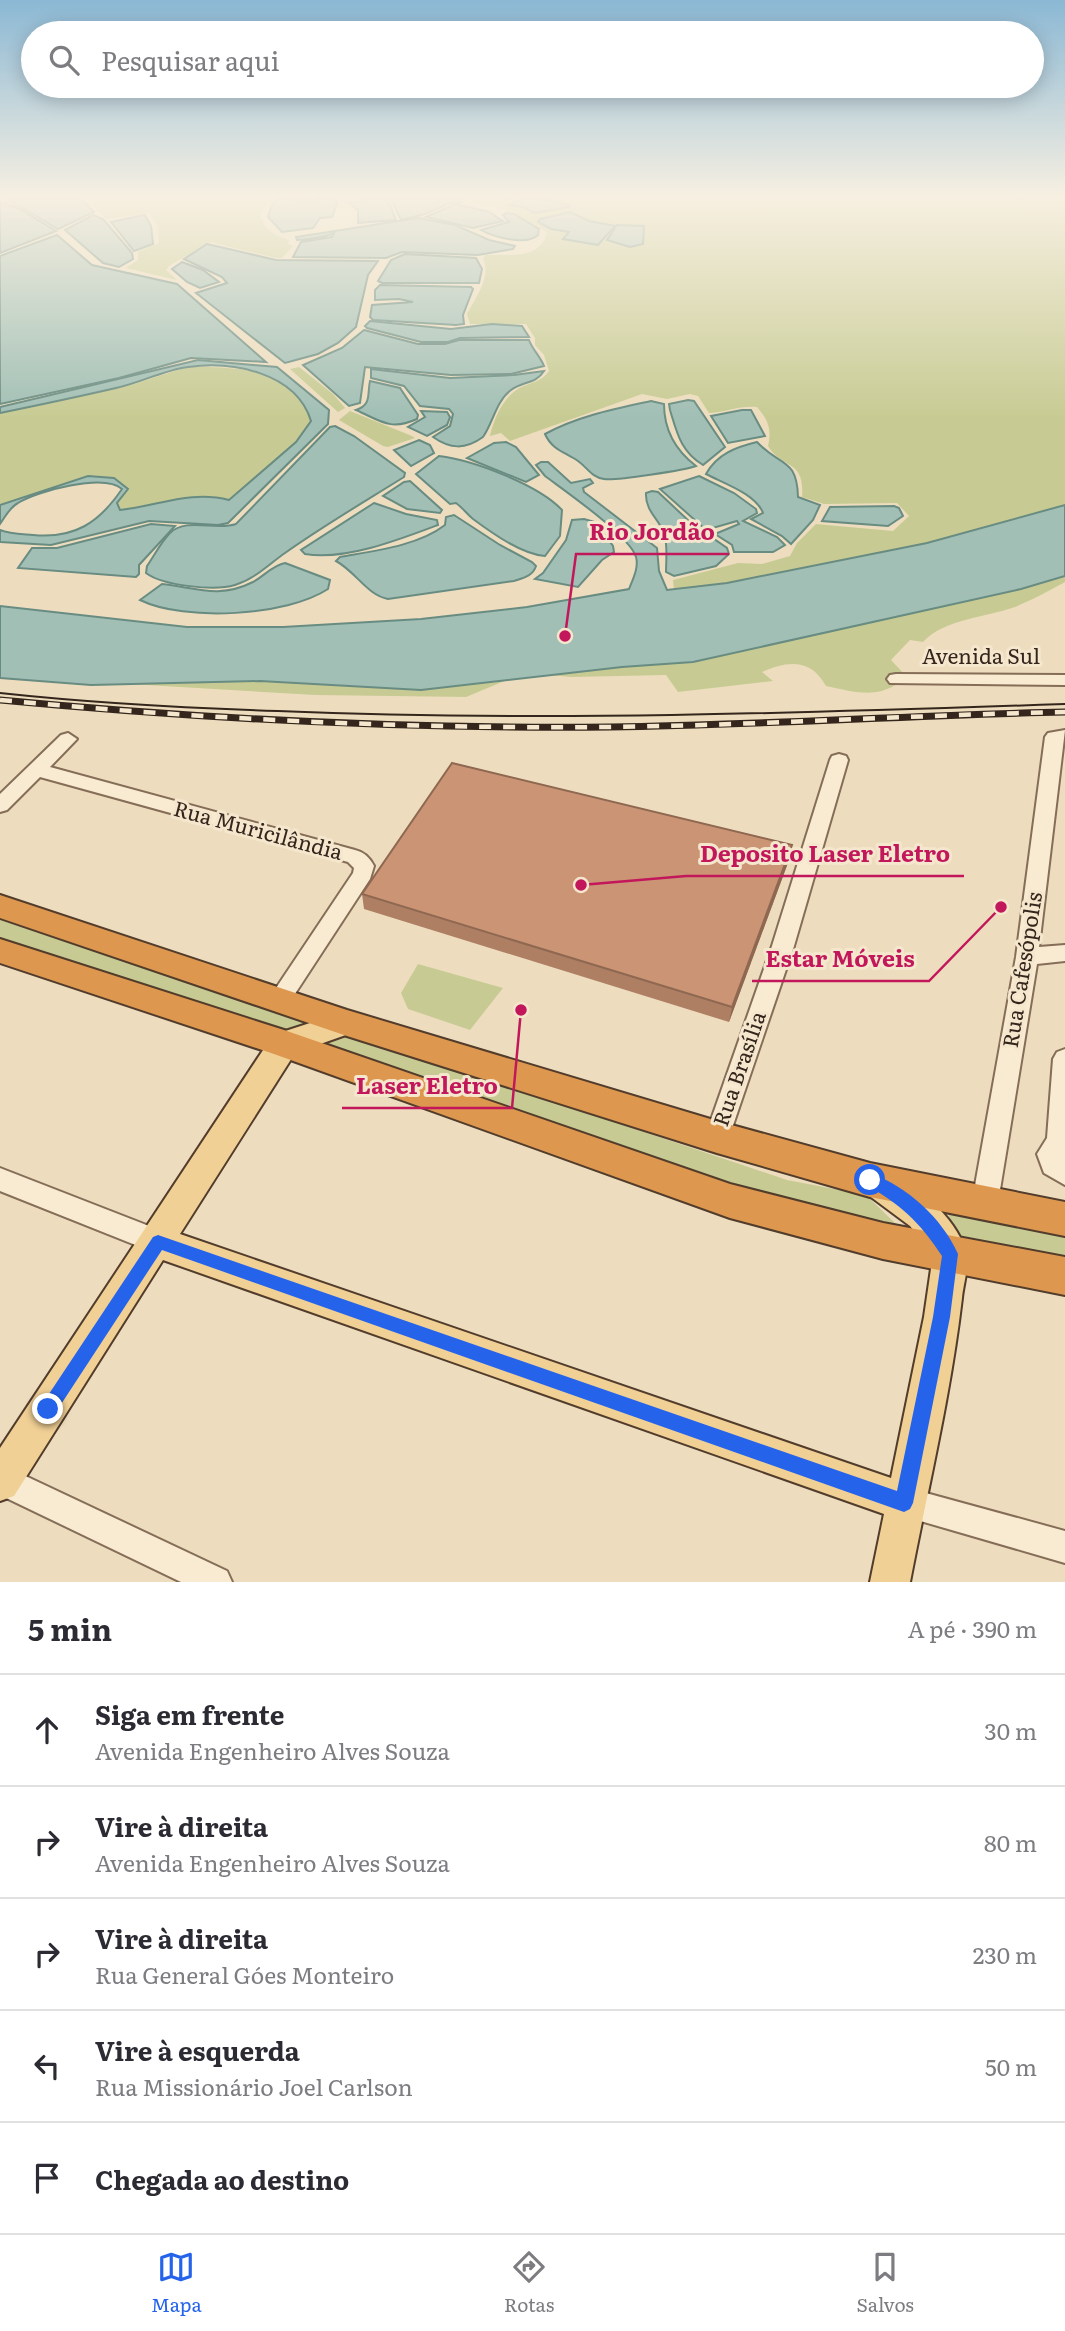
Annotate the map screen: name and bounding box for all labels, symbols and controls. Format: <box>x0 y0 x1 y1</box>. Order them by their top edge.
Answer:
search box <box>21 21 1044 98</box>
text: Pesquisar aqui <box>101 40 279 79</box>
icon: search <box>45 41 83 79</box>
callout: Rio Jordão <box>576 510 729 554</box>
text: Rio Jordão <box>589 513 715 547</box>
street label: Avenida Sul <box>922 639 1040 670</box>
street label: Rua Muricilândia <box>171 791 347 866</box>
callout: Deposito Laser Eletro <box>686 832 964 876</box>
text: Deposito Laser Eletro <box>700 835 950 869</box>
street label: Rua Cafesópolis <box>993 889 1048 1050</box>
callout: Estar Móveis <box>752 937 929 981</box>
text: Estar Móveis <box>765 940 915 974</box>
street label: Rua Brasília <box>703 1006 772 1130</box>
callout: Laser Eletro <box>342 1064 512 1108</box>
text: Laser Eletro <box>356 1067 498 1101</box>
route start <box>854 1164 885 1195</box>
route end <box>32 1393 63 1424</box>
text: 5 min <box>28 1606 112 1650</box>
text: A pé · 390 m <box>908 1611 1037 1645</box>
text: Siga em frente <box>95 1694 284 1733</box>
icon: ahead <box>28 1711 66 1749</box>
text: 30 m <box>984 1713 1037 1747</box>
text: Avenida Engenheiro Alves Souza <box>95 1733 450 1767</box>
text: Vire à direita <box>95 1806 268 1845</box>
icon: right <box>28 1823 66 1861</box>
text: 80 m <box>984 1825 1037 1859</box>
text: Avenida Engenheiro Alves Souza <box>95 1845 450 1879</box>
text: Vire à direita <box>95 1918 268 1957</box>
icon: right <box>28 1935 66 1973</box>
text: 230 m <box>973 1937 1037 1971</box>
text: Rua General Góes Monteiro <box>95 1957 394 1991</box>
text: Vire à esquerda <box>95 2030 300 2069</box>
icon: left <box>28 2047 66 2085</box>
text: 50 m <box>985 2049 1037 2083</box>
text: Rua Missionário Joel Carlson <box>95 2069 413 2103</box>
icon: arrive <box>28 2159 66 2197</box>
text: Chegada ao destino <box>95 2159 349 2198</box>
tab: Mapa <box>151 2248 202 2318</box>
tab: Rotas <box>504 2248 554 2318</box>
tab: Salvos <box>856 2248 914 2318</box>

